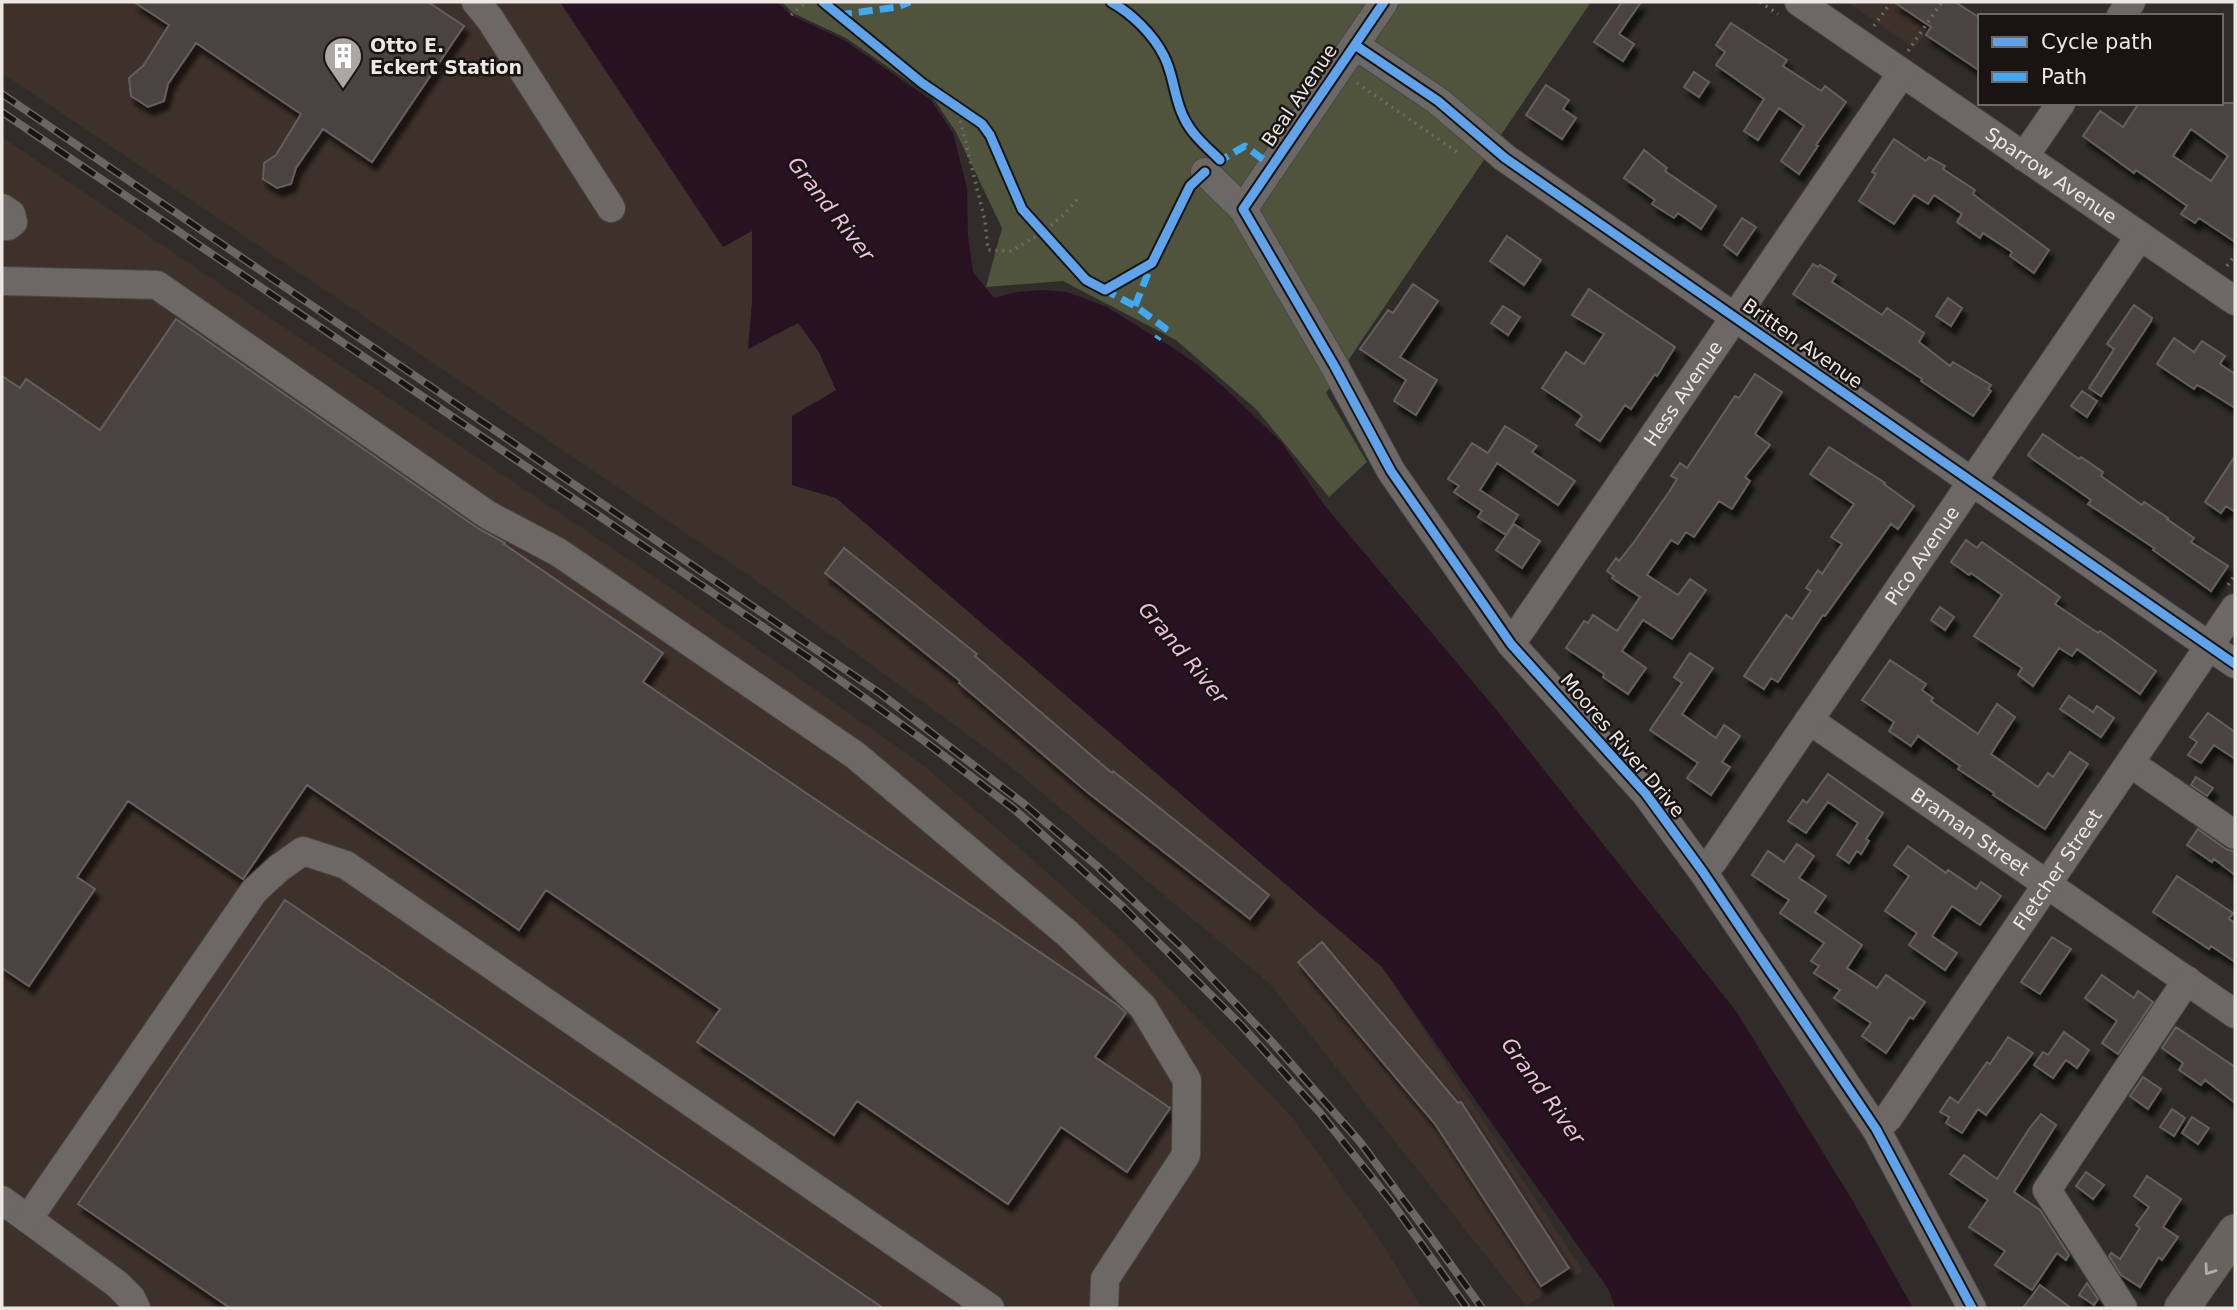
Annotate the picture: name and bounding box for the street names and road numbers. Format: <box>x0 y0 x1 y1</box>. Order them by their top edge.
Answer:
street label: Beal Avenue <box>1257 40 1341 150</box>
street label: Sparrow Avenue <box>1981 122 2121 228</box>
street label: Britten Avenue <box>1739 293 1867 393</box>
street label: Hess Avenue <box>1639 336 1726 450</box>
street label: Pico Avenue <box>1880 502 1963 609</box>
street label: Moores River Drive <box>1557 669 1689 821</box>
street label: Braman Street <box>1907 783 2034 880</box>
street label: Fletcher Street <box>2008 805 2106 934</box>

